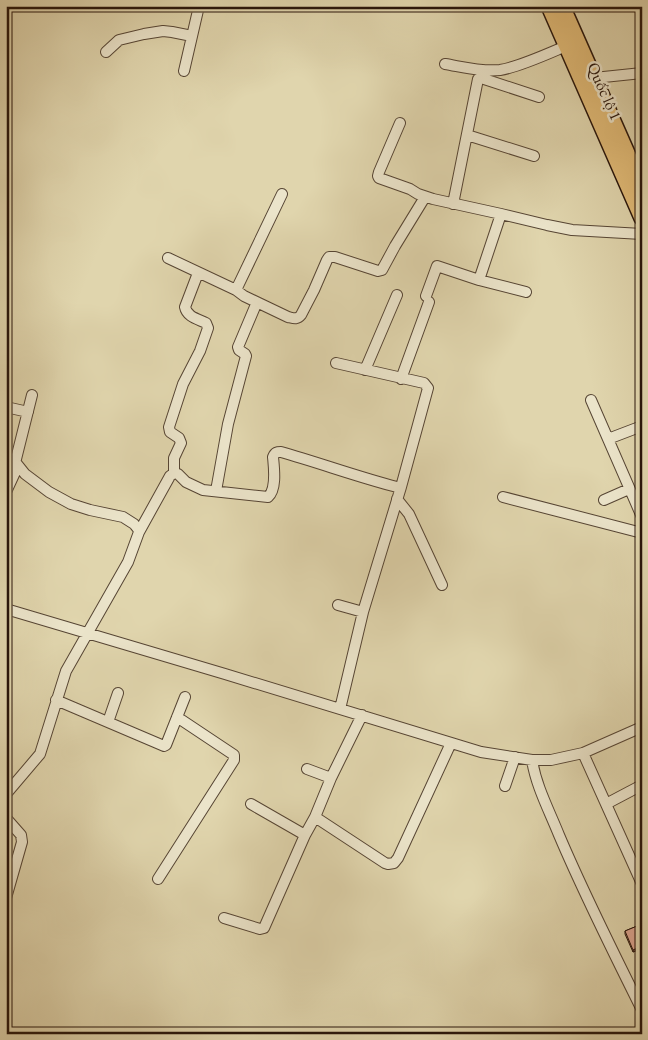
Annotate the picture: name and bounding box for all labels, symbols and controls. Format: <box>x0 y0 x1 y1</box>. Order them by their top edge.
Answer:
street label: Quốc lộ 1 <box>583 59 627 123</box>

